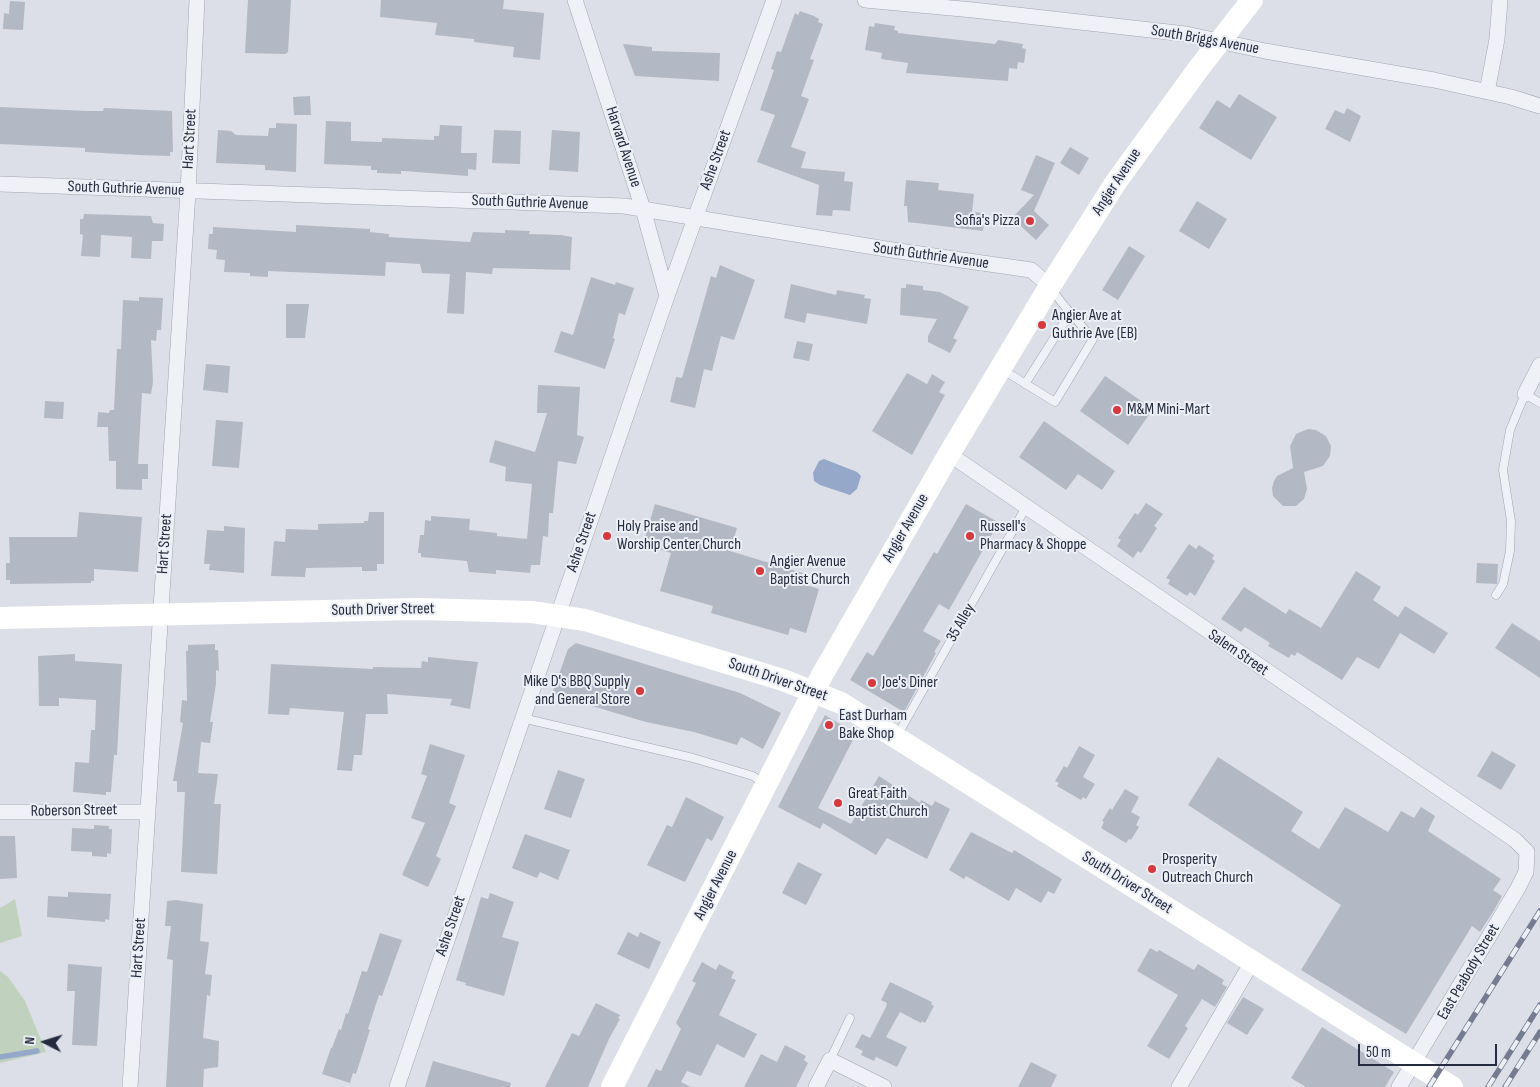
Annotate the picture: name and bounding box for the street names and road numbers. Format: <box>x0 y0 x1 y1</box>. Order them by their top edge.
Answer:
street label: South Briggs Avenue <box>1150 21 1260 59</box>
street label: Harvard Avenue <box>601 104 645 190</box>
street label: Hart Street <box>179 108 201 170</box>
street label: Ashe Street <box>696 127 736 193</box>
street label: Angier Avenue <box>1088 145 1146 219</box>
street label: South Guthrie Avenue <box>67 177 185 201</box>
street label: South Guthrie Avenue <box>471 191 589 215</box>
street label: South Guthrie Avenue <box>872 238 990 274</box>
street label: Angier Avenue <box>879 490 933 566</box>
street label: Ashe Street <box>563 509 601 575</box>
street label: Hart Street <box>153 513 177 575</box>
street label: South Driver Street <box>331 600 435 620</box>
street label: 35 Alley <box>942 600 980 646</box>
street label: Salem Street <box>1204 626 1272 680</box>
street label: South Driver Street <box>726 654 830 706</box>
street label: Roberson Street <box>30 801 118 821</box>
street label: Angier Avenue <box>690 847 742 923</box>
street label: South Driver Street <box>1078 847 1176 919</box>
street label: Ashe Street <box>432 893 470 959</box>
street label: Hart Street <box>127 917 151 979</box>
street label: East Peabody Street <box>1434 921 1504 1023</box>

